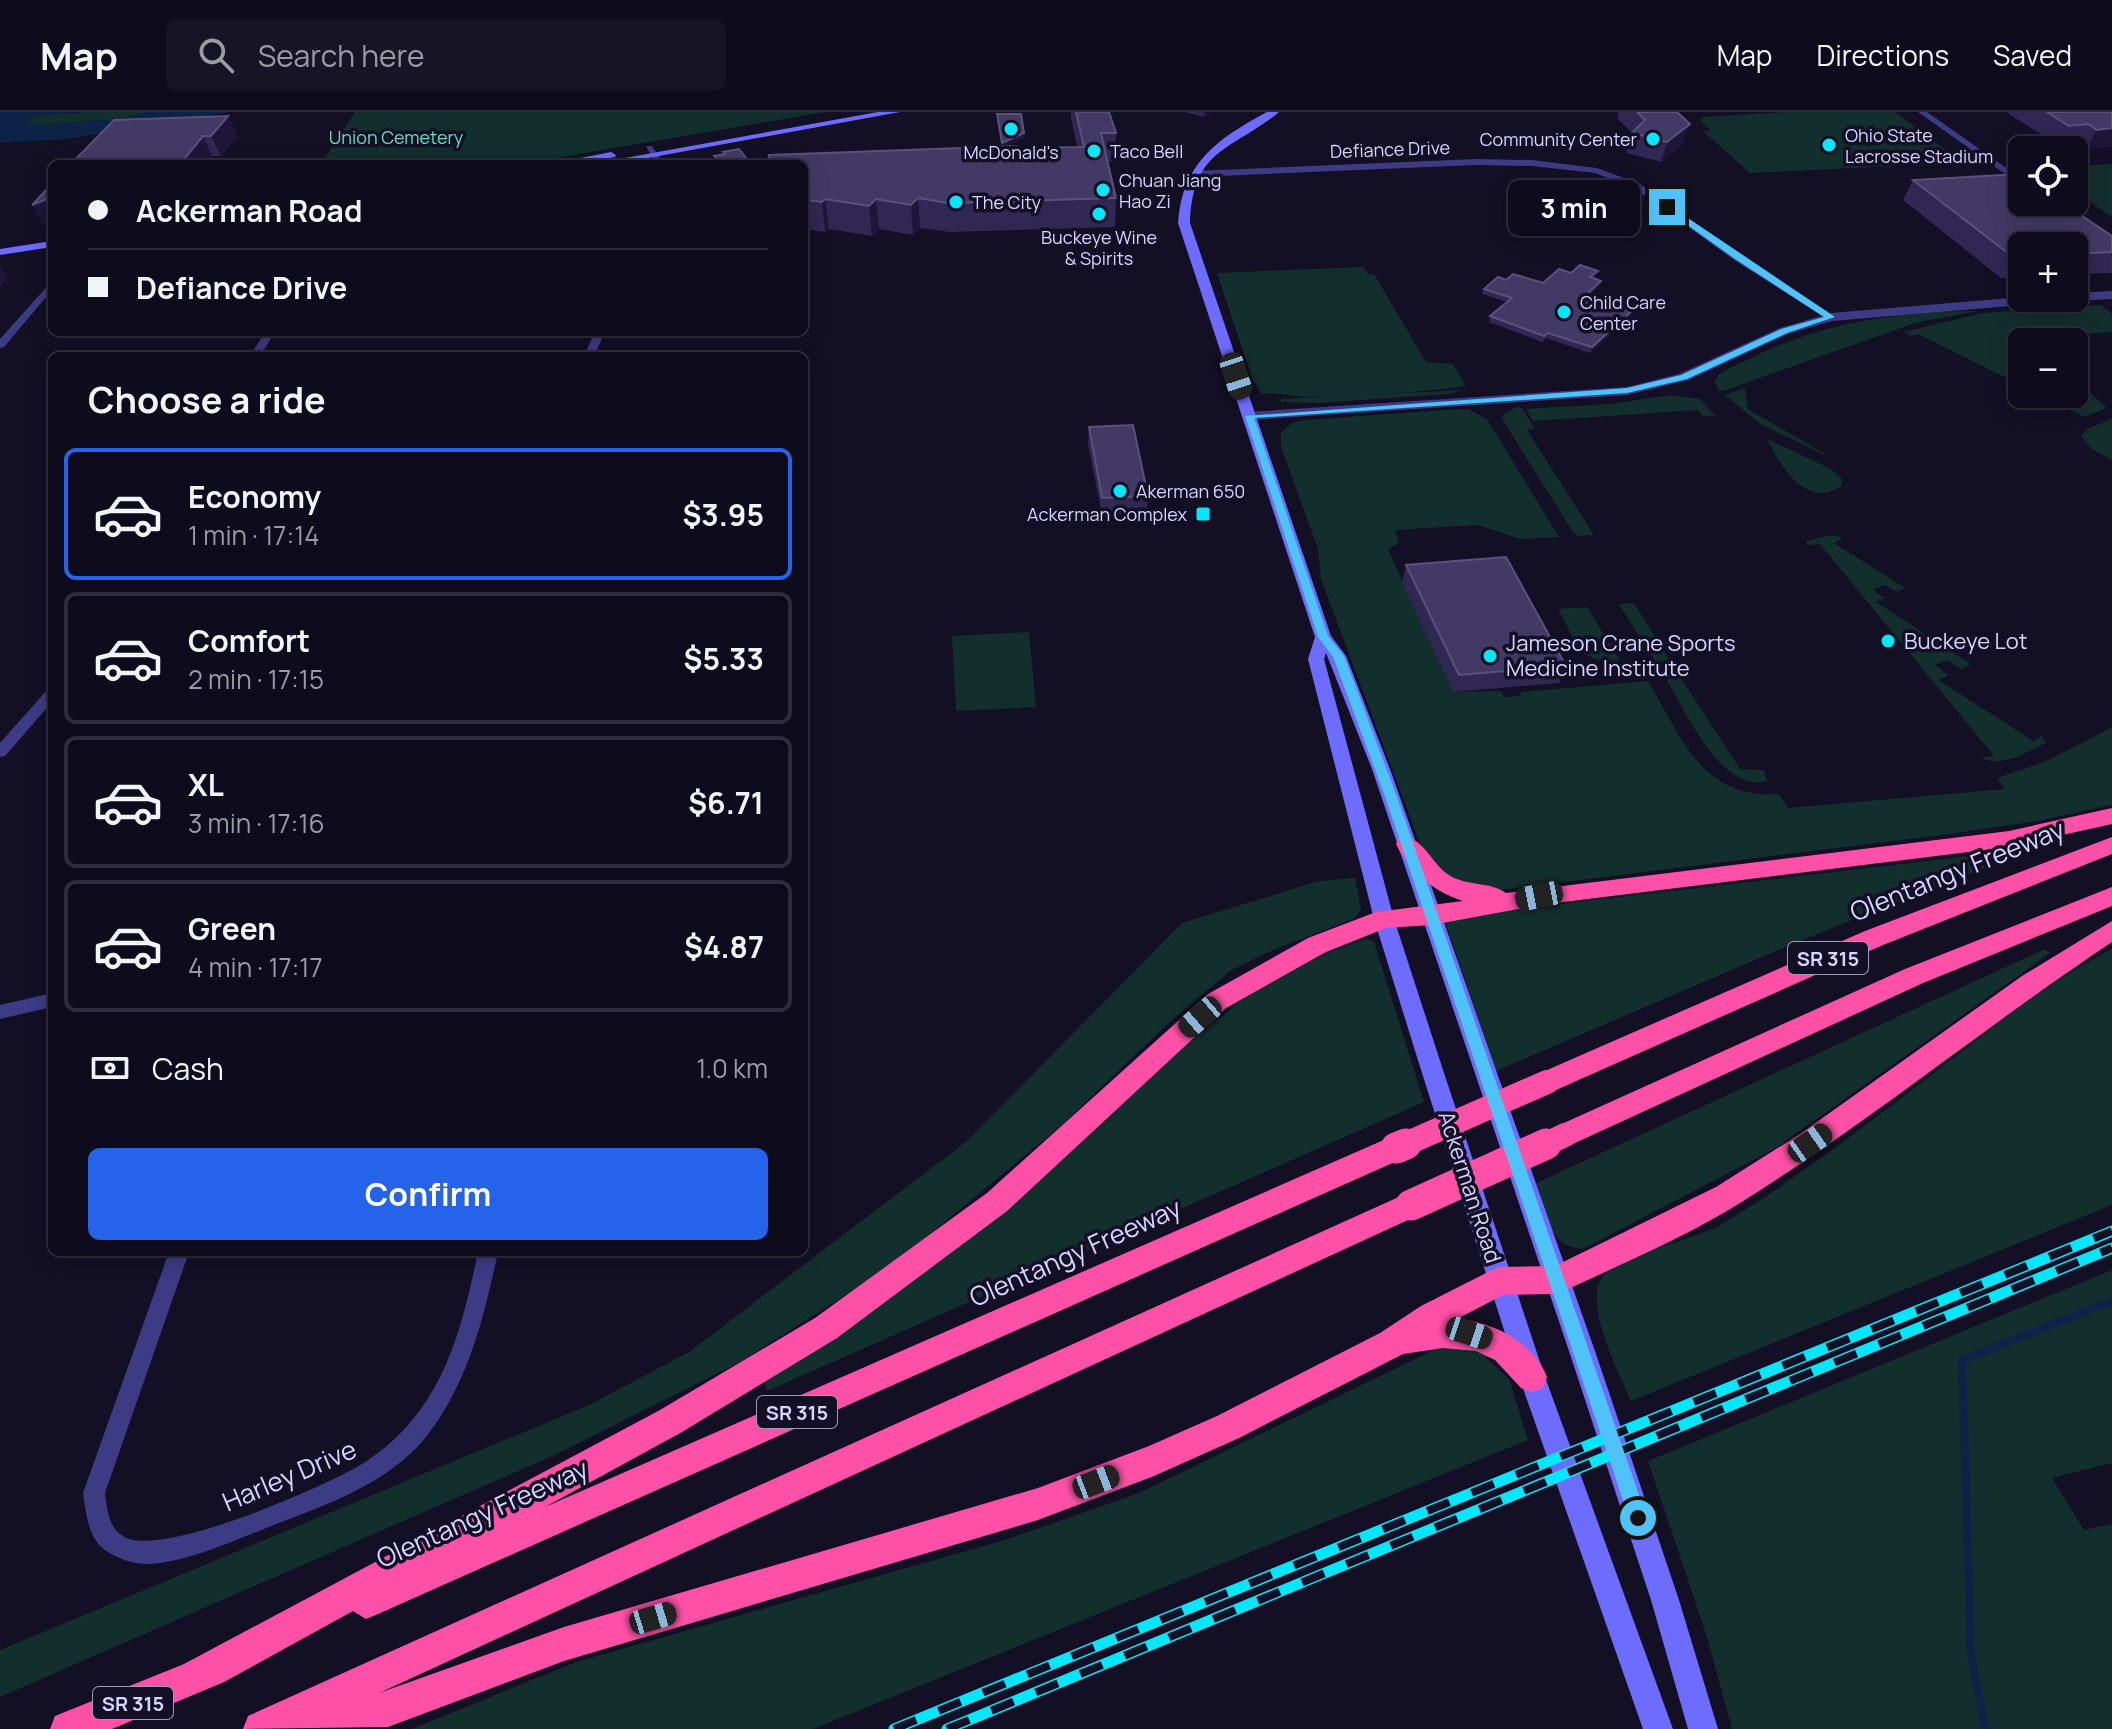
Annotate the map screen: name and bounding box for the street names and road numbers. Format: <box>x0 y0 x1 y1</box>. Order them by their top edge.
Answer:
street label: Defiance Drive <box>1330 135 1450 163</box>
street label: Olentangy Freeway <box>1844 810 2070 929</box>
road number: SR 315 <box>1788 942 1868 974</box>
street label: Ackerman Road <box>1431 1107 1509 1267</box>
street label: Olentangy Freeway <box>963 1189 1187 1315</box>
road number: SR 315 <box>757 1396 837 1428</box>
street label: Harley Drive <box>216 1431 362 1519</box>
street label: Olentangy Freeway <box>370 1450 594 1576</box>
road number: SR 315 <box>93 1687 173 1719</box>

